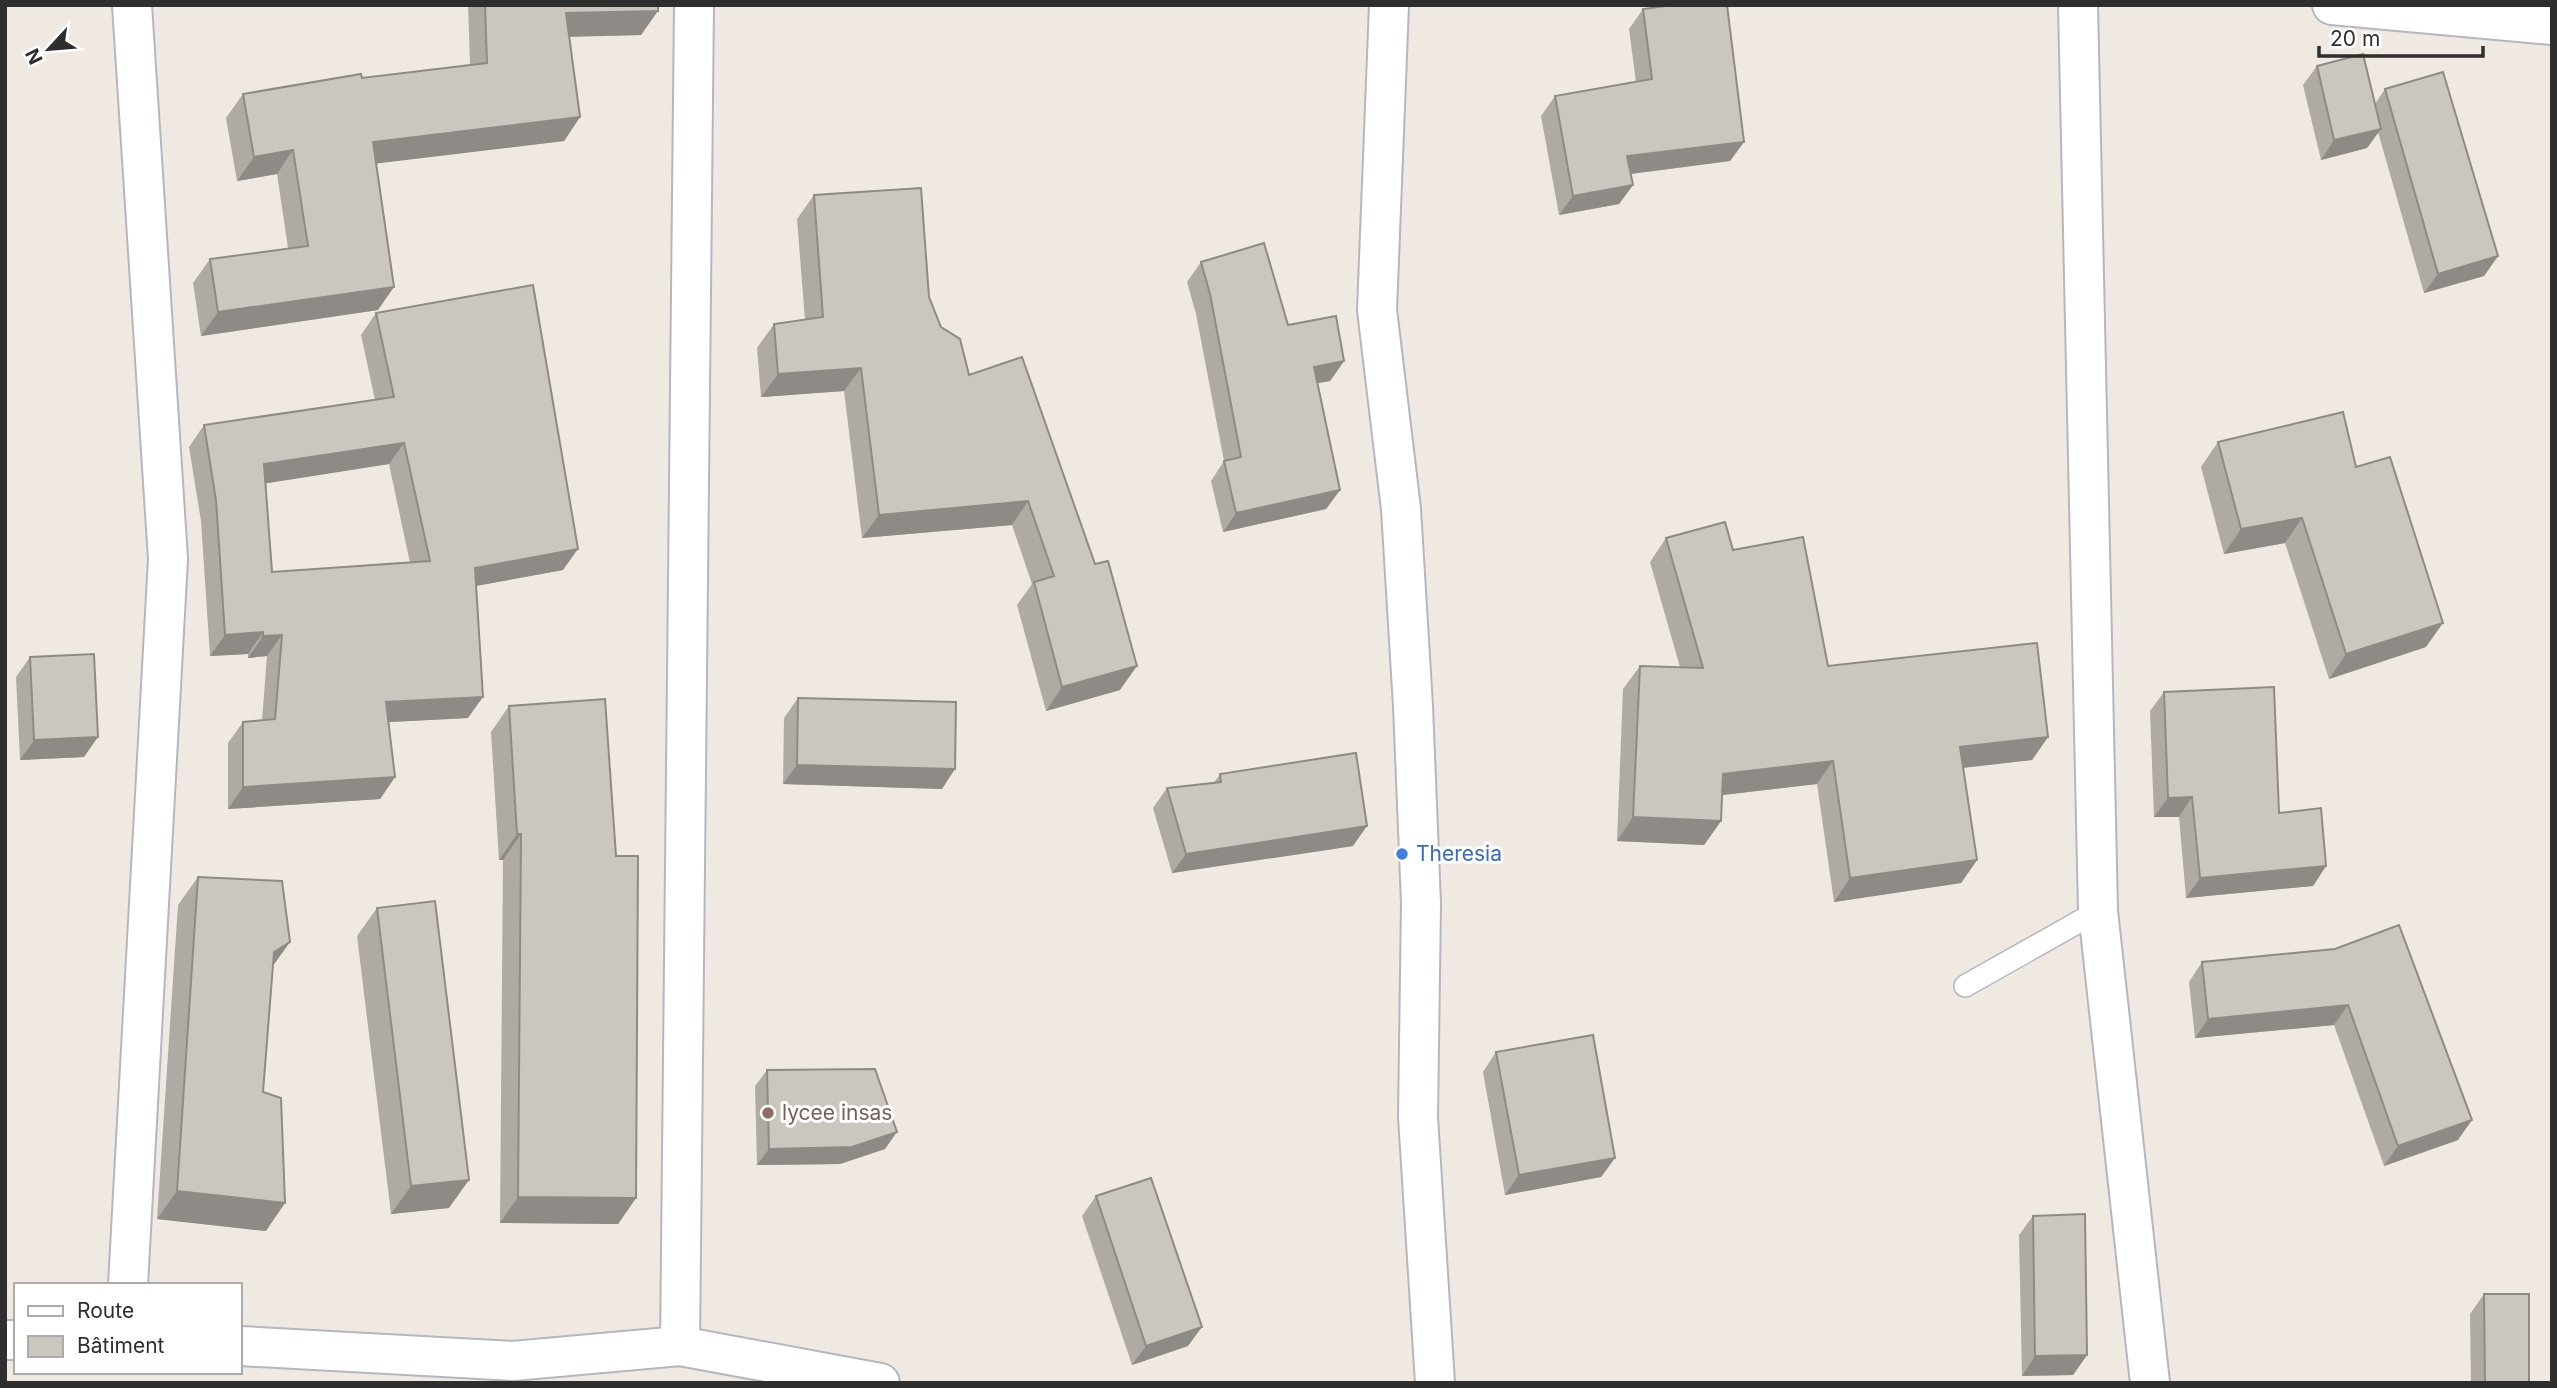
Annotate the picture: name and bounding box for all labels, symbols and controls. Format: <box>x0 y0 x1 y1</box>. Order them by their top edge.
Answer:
north arrow <box>14 14 84 84</box>
scale bar <box>2319 14 2484 58</box>
text: 20 m <box>2330 26 2380 51</box>
text: N <box>21 45 48 68</box>
place label: Theresia <box>1416 841 1502 866</box>
marker: Theresia <box>1394 846 1410 862</box>
place label: lycee insas <box>782 1100 892 1125</box>
marker: lycee insas <box>760 1105 776 1121</box>
legend <box>14 1283 242 1374</box>
text: Route <box>77 1298 134 1323</box>
text: Bâtiment <box>77 1333 165 1358</box>

